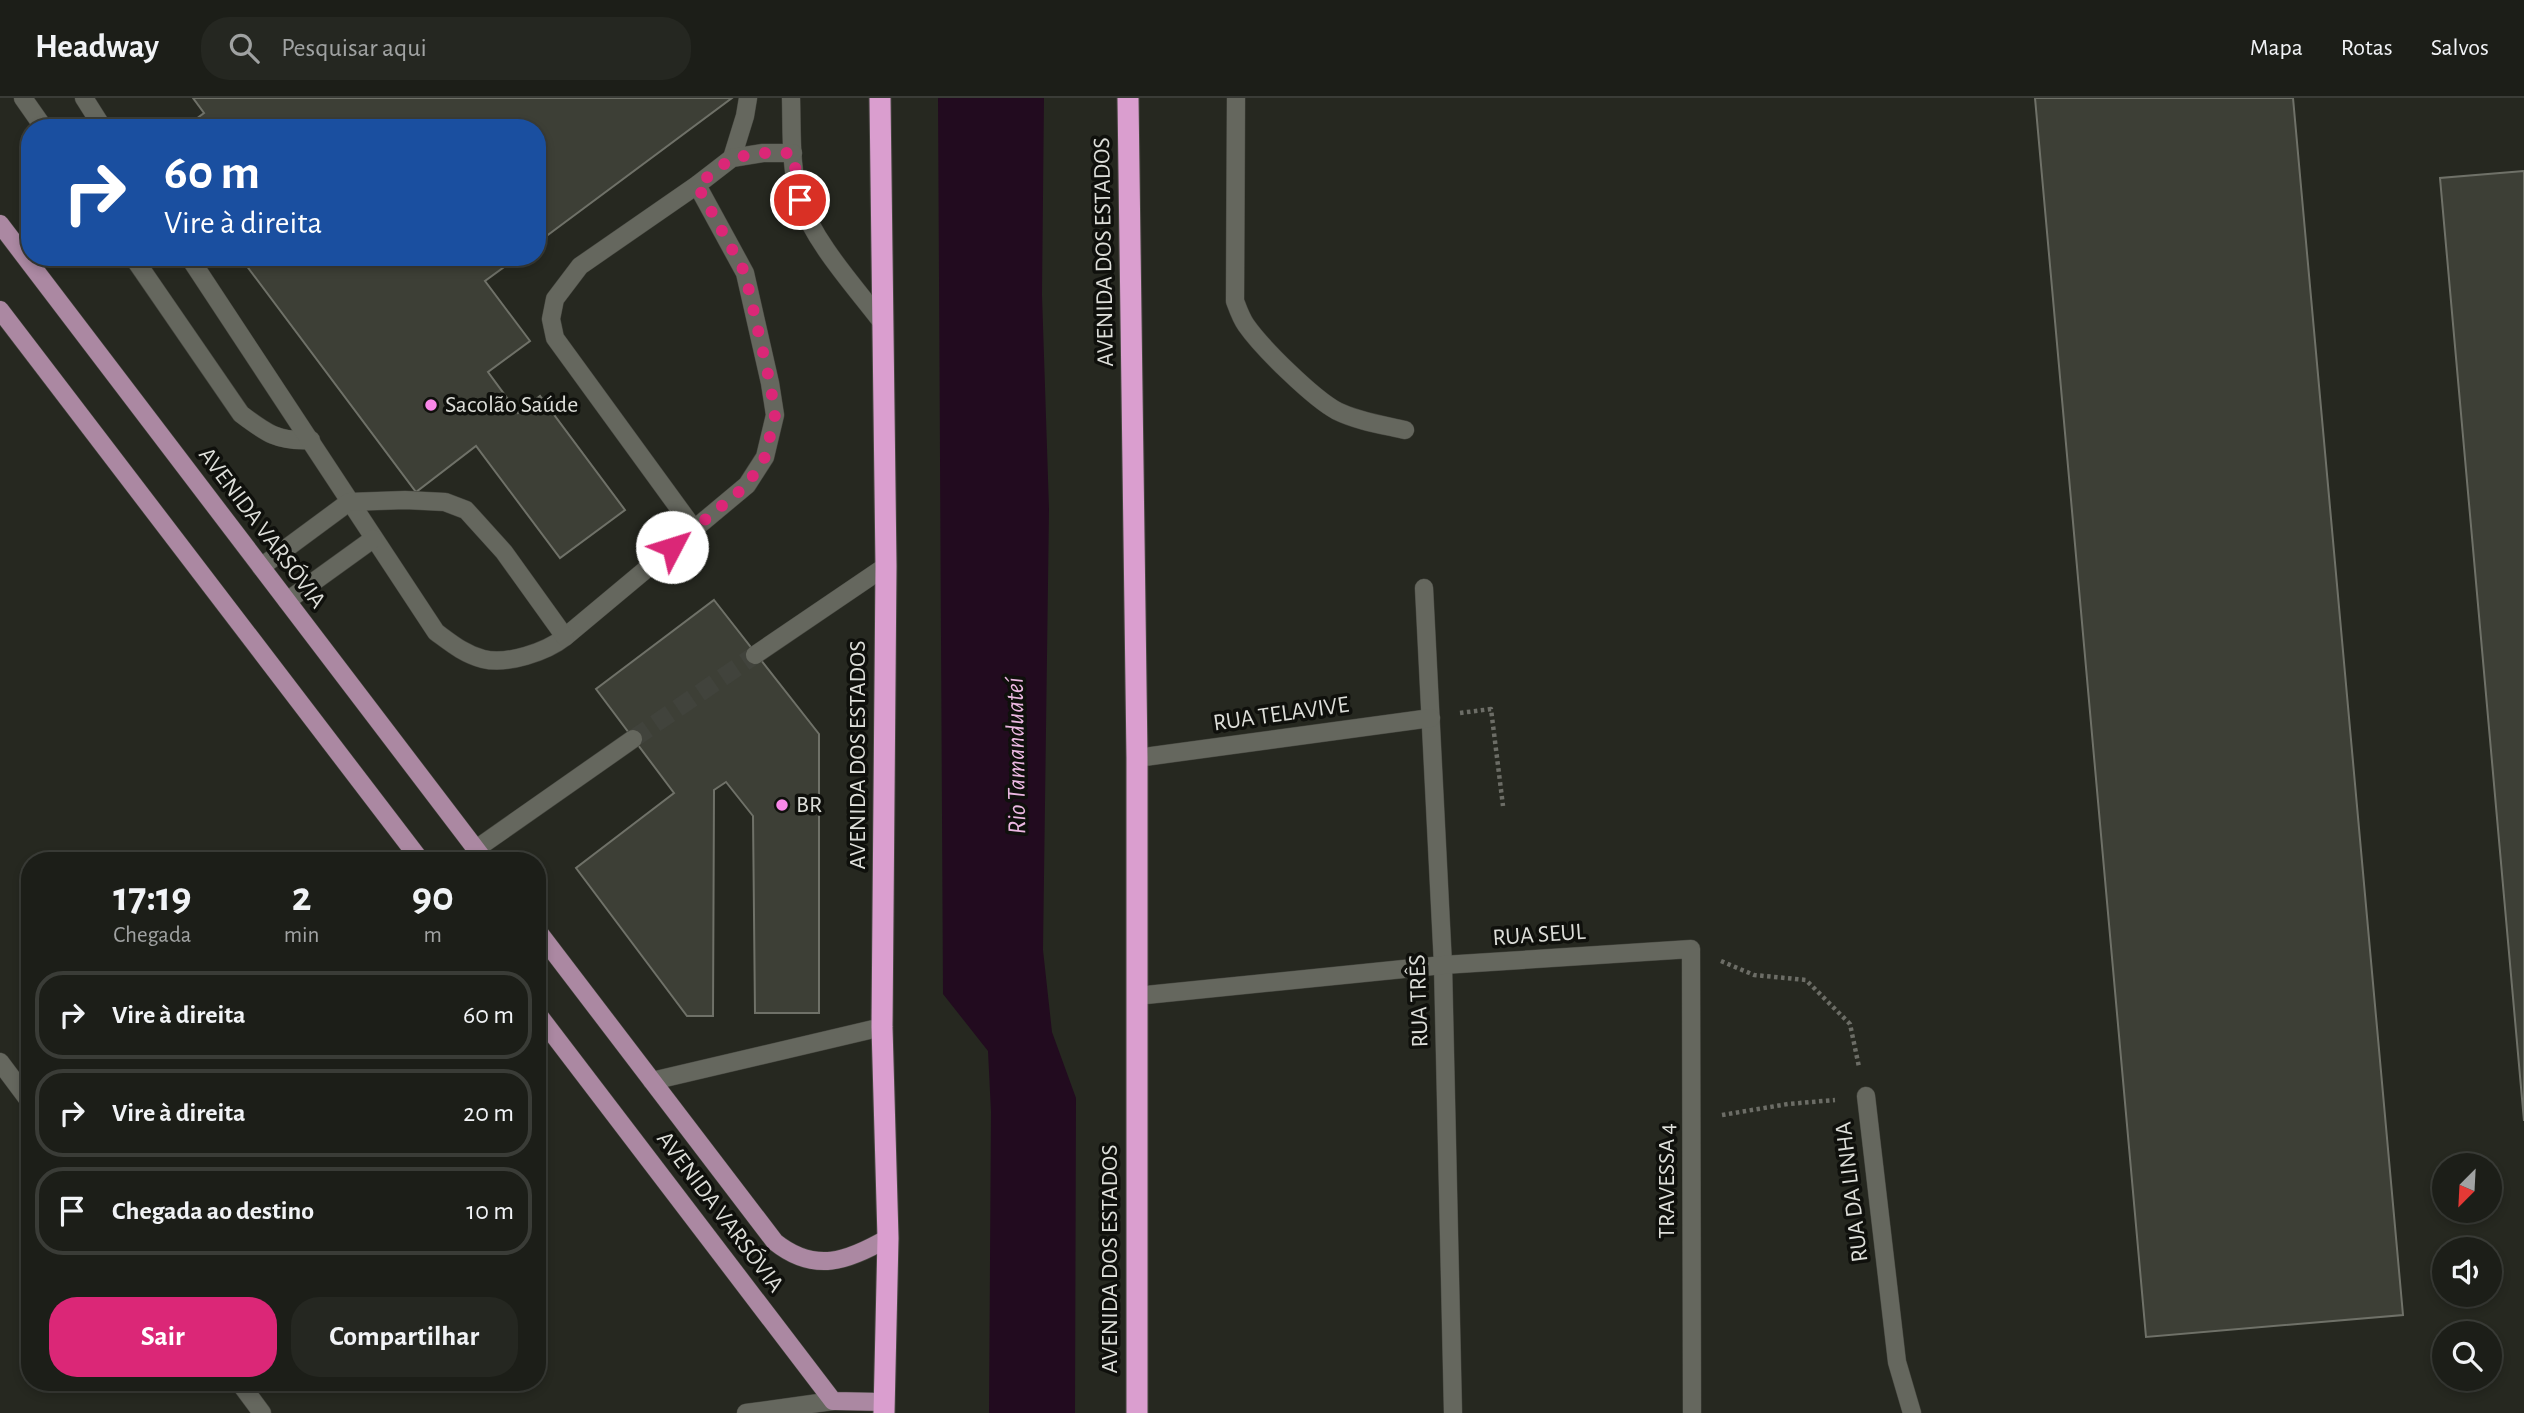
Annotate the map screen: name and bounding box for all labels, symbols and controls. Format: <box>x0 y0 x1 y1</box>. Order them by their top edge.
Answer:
search box <box>201 17 691 80</box>
icon: search <box>225 29 263 67</box>
text: Headway <box>35 31 159 64</box>
text: Pesquisar aqui <box>281 35 427 61</box>
text: Mapa <box>2250 36 2303 60</box>
text: Rotas <box>2341 36 2393 60</box>
text: Salvos <box>2431 36 2489 60</box>
street label: AVENIDA DOS ESTADOS <box>1090 137 1118 367</box>
icon: right <box>49 147 140 238</box>
text: 60 m <box>164 149 260 198</box>
pin <box>770 170 830 230</box>
icon: arrive <box>781 181 819 219</box>
text: Vire à direita <box>164 207 322 239</box>
place label: Sacolão Saúde <box>445 393 578 417</box>
marker: Sacolão Saúde <box>423 397 439 413</box>
street label: AVENIDA VARSÓVIA <box>194 442 332 613</box>
position arrow <box>635 510 709 584</box>
street label: AVENIDA DOS ESTADOS <box>846 640 870 870</box>
water label: Rio Tamanduateí <box>1002 676 1030 835</box>
street label: RUA TELAVIVE <box>1212 693 1351 735</box>
place label: BR <box>796 793 822 817</box>
marker: BR <box>774 797 790 813</box>
text: 17:19 <box>113 876 191 918</box>
text: 2 <box>292 876 311 918</box>
text: 90 <box>412 876 454 918</box>
street label: RUA SEUL <box>1492 920 1586 950</box>
text: Chegada <box>113 924 192 947</box>
text: min <box>284 924 320 947</box>
text: m <box>424 924 442 947</box>
street label: RUA TRÊS <box>1403 954 1433 1048</box>
icon: right <box>53 996 91 1034</box>
text: Vire à direita <box>112 1002 246 1028</box>
text: 60 m <box>463 1002 514 1028</box>
icon: right <box>53 1094 91 1132</box>
text: Vire à direita <box>112 1100 246 1126</box>
text: 20 m <box>463 1100 514 1126</box>
street label: RUA DA LINHA <box>1831 1120 1873 1264</box>
street label: TRAVESSA 4 <box>1655 1123 1679 1239</box>
street label: AVENIDA VARSÓVIA <box>652 1126 790 1297</box>
street label: AVENIDA DOS ESTADOS <box>1098 1144 1122 1374</box>
north arrow <box>2432 1153 2502 1223</box>
map controls <box>2432 1153 2502 1391</box>
icon: arrive <box>53 1192 91 1230</box>
text: Chegada ao destino <box>112 1198 314 1224</box>
text: 10 m <box>466 1198 514 1224</box>
button: sound <box>2432 1237 2502 1307</box>
button: Sair <box>49 1297 277 1377</box>
button: Compartilhar <box>291 1297 518 1377</box>
button: search <box>2432 1321 2502 1391</box>

